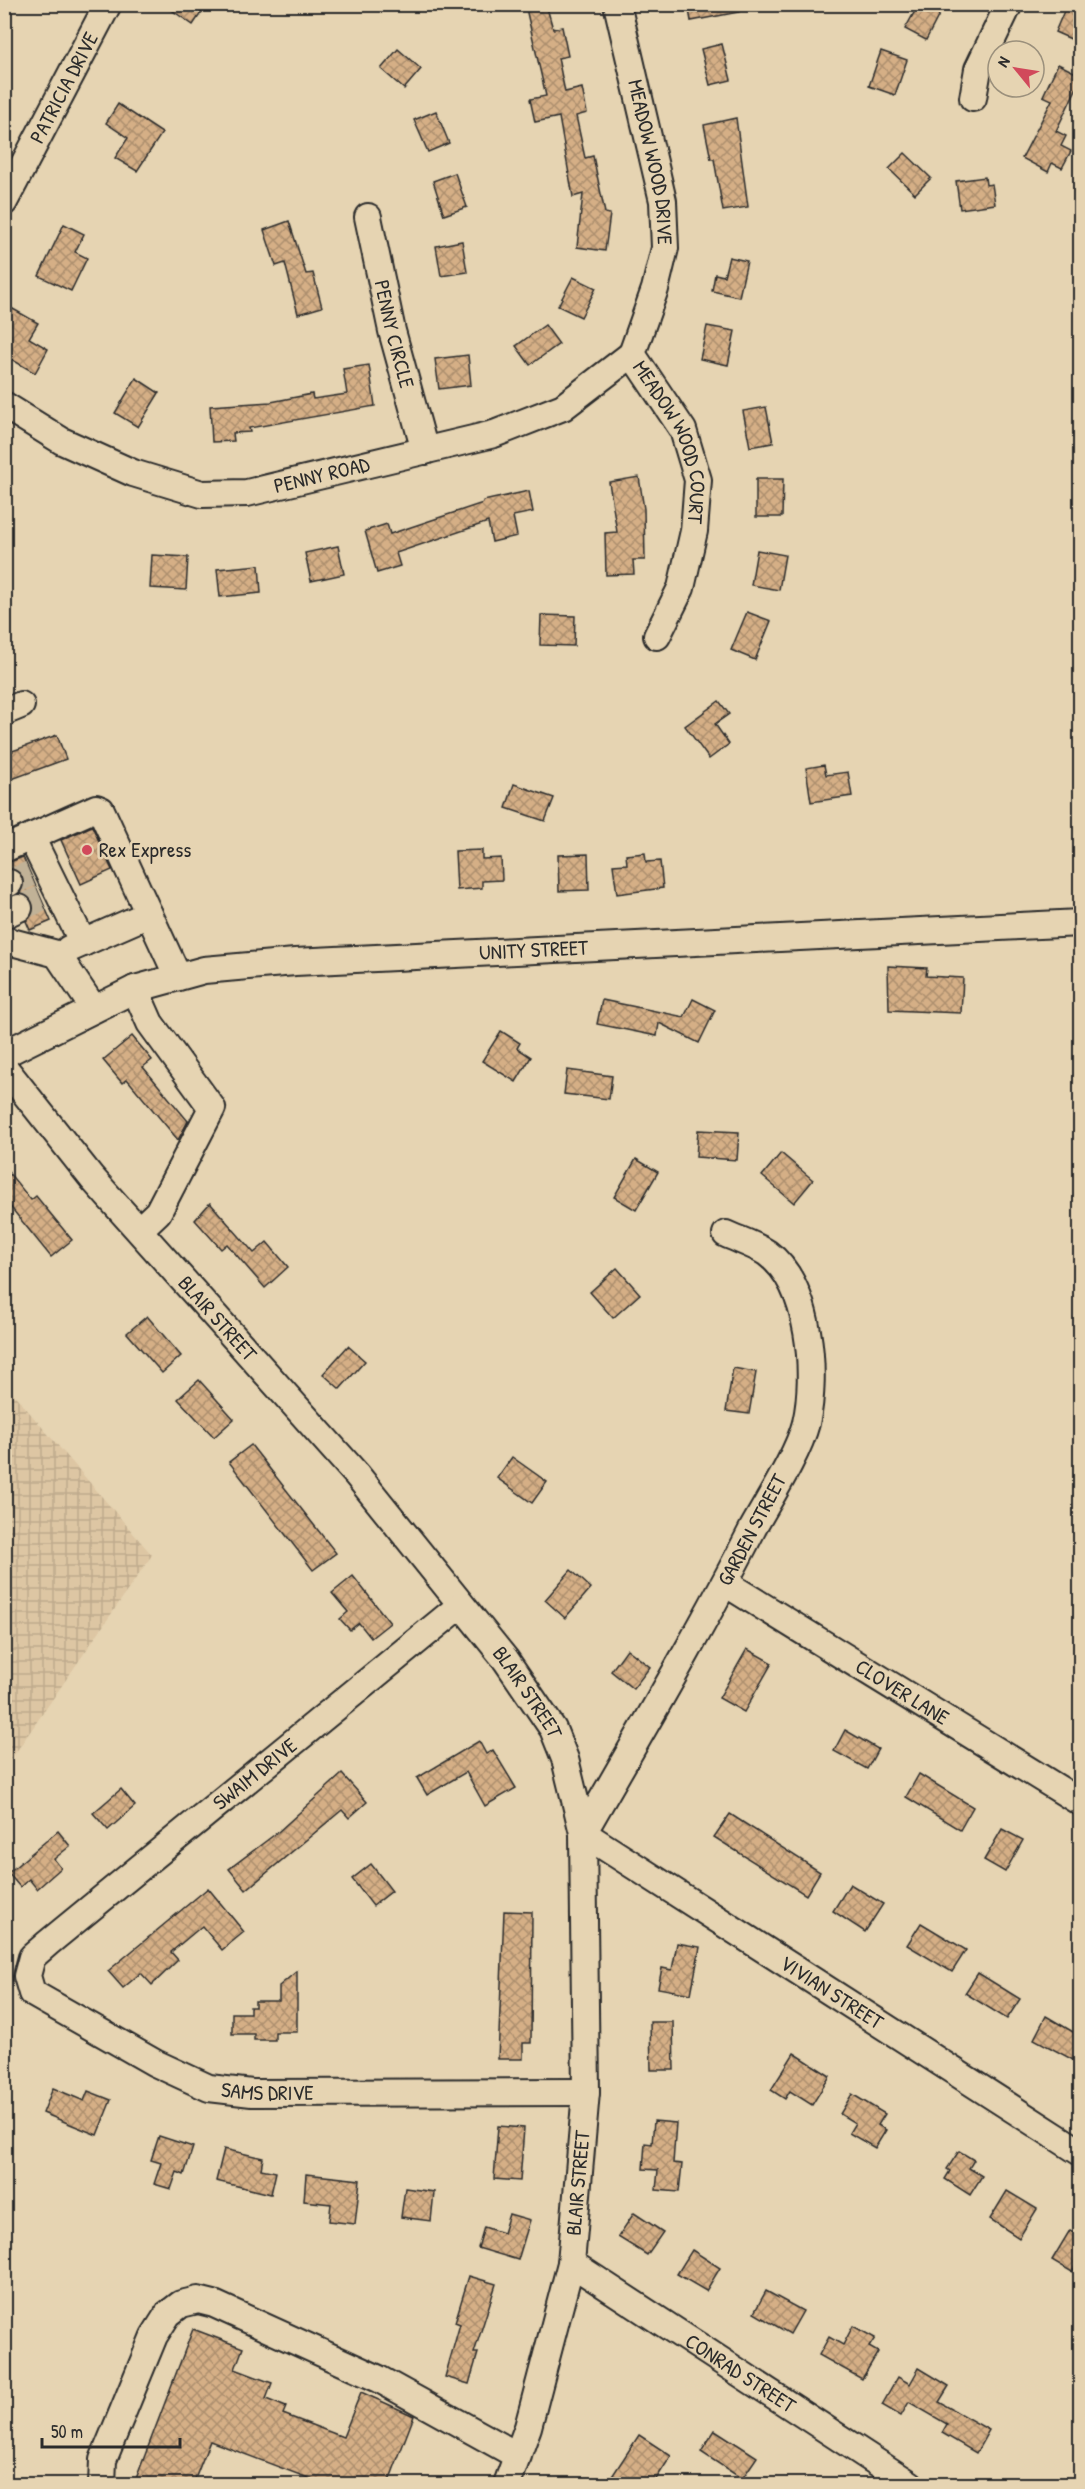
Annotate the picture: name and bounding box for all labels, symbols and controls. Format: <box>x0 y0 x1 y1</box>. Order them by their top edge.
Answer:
street label: PATRICIA DRIVE <box>22 27 105 148</box>
north arrow <box>986 39 1046 99</box>
text: N <box>991 52 1015 71</box>
street label: MEADOW WOOD DRIVE <box>621 76 680 245</box>
street label: PENNY CIRCLE <box>368 277 422 391</box>
street label: MEADOW WOOD COURT <box>626 354 713 526</box>
street label: PENNY ROAD <box>271 449 372 500</box>
place label: Rex Express <box>99 835 191 864</box>
marker: Rex Express <box>80 843 94 857</box>
street label: UNITY STREET <box>478 932 590 967</box>
street label: BLAIR STREET <box>172 1269 264 1368</box>
street label: GARDEN STREET <box>710 1468 794 1591</box>
street label: BLAIR STREET <box>486 1640 570 1743</box>
street label: CLOVER LANE <box>850 1652 955 1732</box>
street label: SWAIM DRIVE <box>206 1731 303 1817</box>
street label: VIVIAN STREET <box>775 1948 890 2037</box>
street label: SAMS DRIVE <box>220 2075 314 2107</box>
street label: BLAIR STREET <box>558 2128 597 2237</box>
street label: CONRAD STREET <box>680 2326 802 2420</box>
scale bar <box>42 2411 180 2449</box>
text: 50 m <box>51 2419 83 2444</box>

